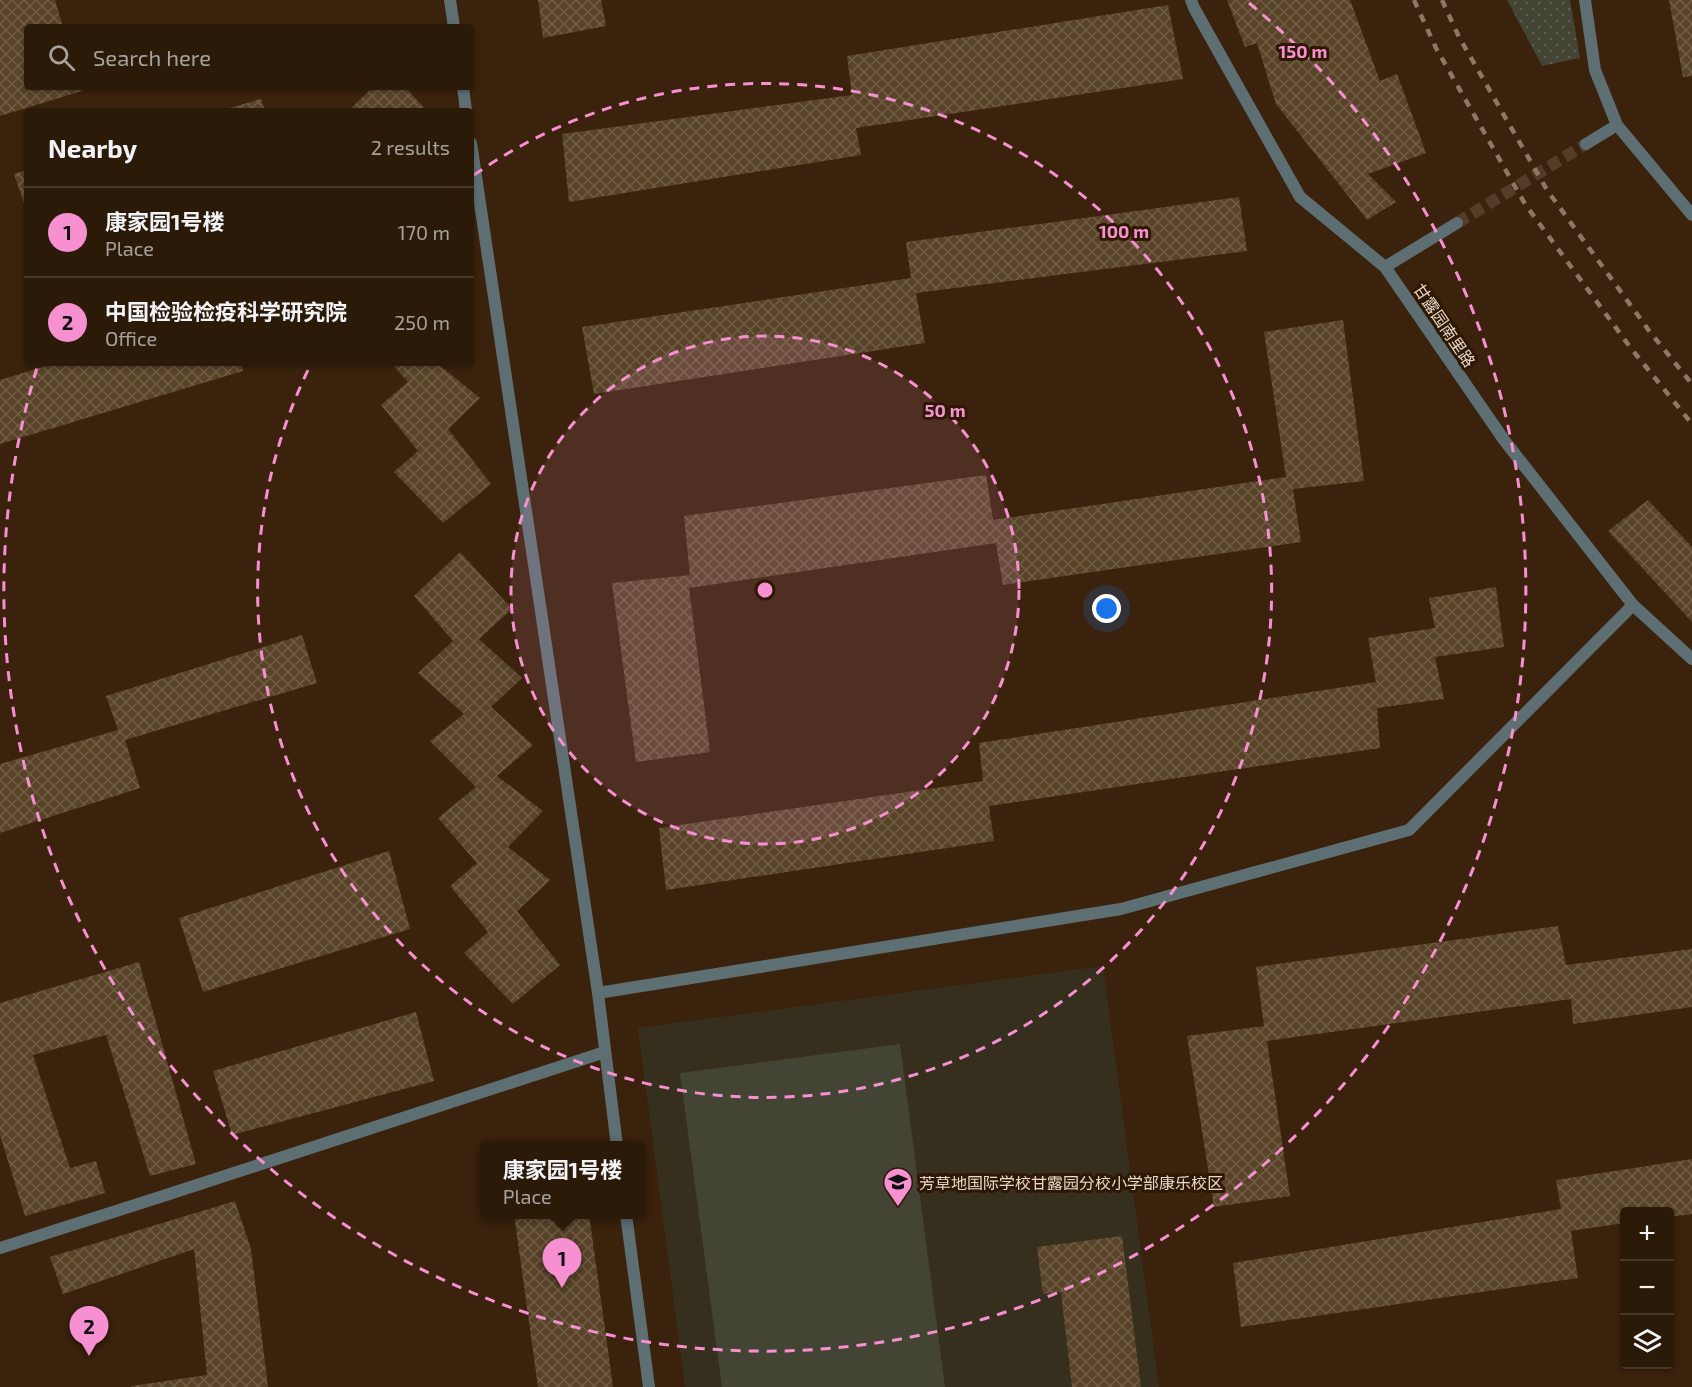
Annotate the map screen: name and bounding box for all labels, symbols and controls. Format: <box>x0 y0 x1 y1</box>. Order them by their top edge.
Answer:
search box <box>24 24 474 90</box>
text: 150 m <box>1279 40 1327 62</box>
icon: search <box>45 41 78 74</box>
text: Search here <box>93 44 211 70</box>
text: Nearby <box>48 132 137 163</box>
text: 2 results <box>371 135 450 159</box>
text: 康家园1号楼 <box>105 208 225 234</box>
text: 1 <box>63 220 72 244</box>
text: 170 m <box>398 220 450 244</box>
text: 100 m <box>1099 220 1149 242</box>
text: Place <box>105 236 154 260</box>
street label: 甘露园南里路 <box>1410 280 1480 370</box>
text: 中国检验检疫科学研究院 <box>105 298 347 324</box>
text: 2 <box>62 310 73 334</box>
text: 250 m <box>394 310 450 334</box>
text: Office <box>105 326 157 350</box>
text: 50 m <box>924 399 966 421</box>
centre of rings <box>755 580 775 600</box>
your location <box>1092 594 1121 623</box>
popup <box>480 1141 645 1219</box>
text: 康家园1号楼 <box>503 1156 622 1182</box>
school or university icon: 芳草地国际学校甘露园分校小学部康乐校区 <box>882 1166 914 1208</box>
place label: 芳草地国际学校甘露园分校小学部康乐校区 <box>919 1173 1223 1192</box>
text: Place <box>503 1184 552 1208</box>
map controls <box>1620 1207 1674 1369</box>
button: + <box>1620 1207 1674 1261</box>
pin: 1 <box>542 1238 582 1288</box>
button: − <box>1620 1261 1674 1315</box>
pin: 2 <box>70 1306 109 1356</box>
button: layers <box>1620 1315 1674 1369</box>

